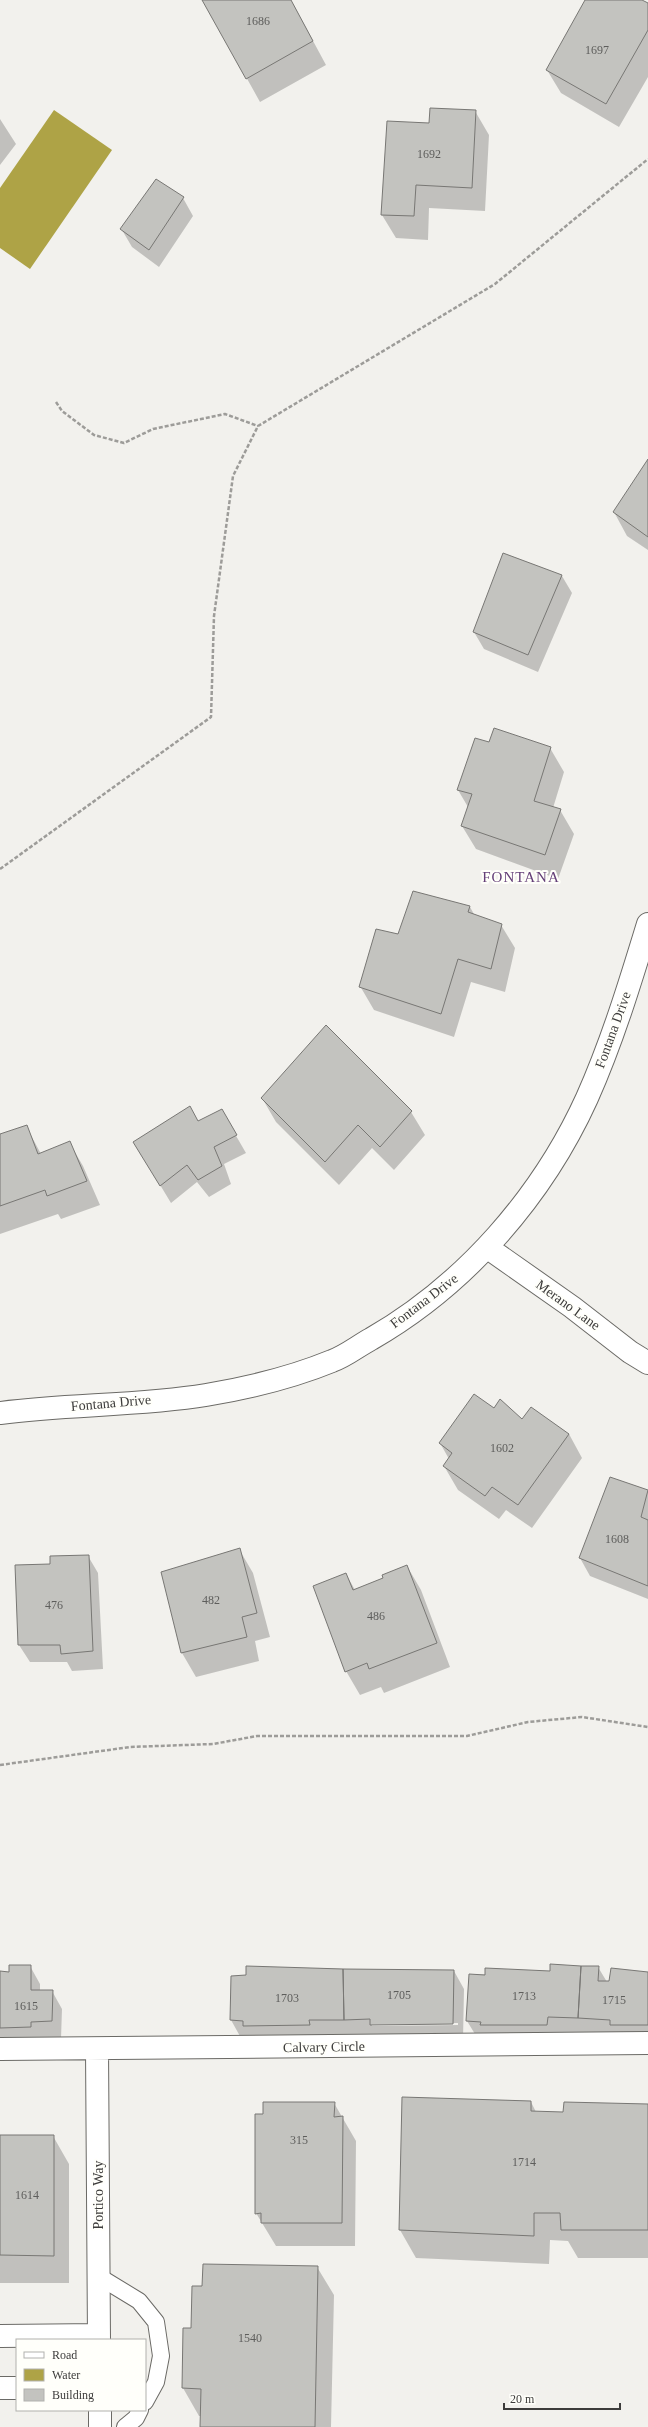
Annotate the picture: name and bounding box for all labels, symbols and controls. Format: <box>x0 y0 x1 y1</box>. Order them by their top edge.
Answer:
house number: 1686 <box>246 14 270 28</box>
house number: 1697 <box>585 43 609 57</box>
house number: 1692 <box>417 147 441 161</box>
district label: FONTANA <box>482 869 560 885</box>
street label: Fontana Drive <box>592 990 634 1070</box>
street label: Fontana Drive <box>387 1271 461 1331</box>
street label: Merano Lane <box>533 1277 603 1333</box>
street label: Fontana Drive <box>70 1392 152 1414</box>
house number: 1602 <box>490 1441 514 1455</box>
house number: 1608 <box>605 1532 629 1546</box>
house number: 482 <box>202 1593 220 1607</box>
house number: 476 <box>45 1598 63 1612</box>
house number: 486 <box>367 1609 385 1623</box>
house number: 1705 <box>387 1988 411 2002</box>
house number: 1713 <box>512 1989 536 2003</box>
house number: 1703 <box>275 1991 299 2005</box>
house number: 1715 <box>602 1993 626 2007</box>
house number: 1615 <box>14 1999 38 2013</box>
street label: Calvary Circle <box>283 2039 365 2055</box>
house number: 315 <box>290 2133 308 2147</box>
house number: 1714 <box>512 2155 536 2169</box>
street label: Portico Way <box>91 2161 106 2230</box>
house number: 1614 <box>15 2188 39 2202</box>
house number: 1540 <box>238 2331 262 2345</box>
legend <box>16 2339 146 2411</box>
text: Road <box>52 2348 77 2362</box>
text: Water <box>52 2368 80 2382</box>
scale bar <box>504 2385 620 2411</box>
text: Building <box>52 2388 94 2402</box>
text: 20 m <box>510 2392 535 2406</box>

